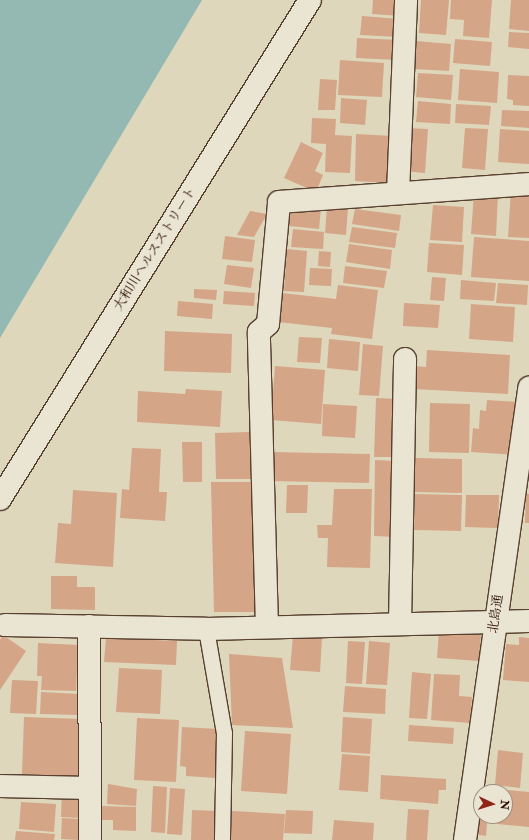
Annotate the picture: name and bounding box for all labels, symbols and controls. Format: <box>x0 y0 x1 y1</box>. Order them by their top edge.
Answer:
street label: 大和川ヘルスストリート <box>110 184 200 314</box>
street label: 北島通 <box>486 594 506 634</box>
north arrow <box>473 784 513 824</box>
text: N <box>498 799 511 810</box>

